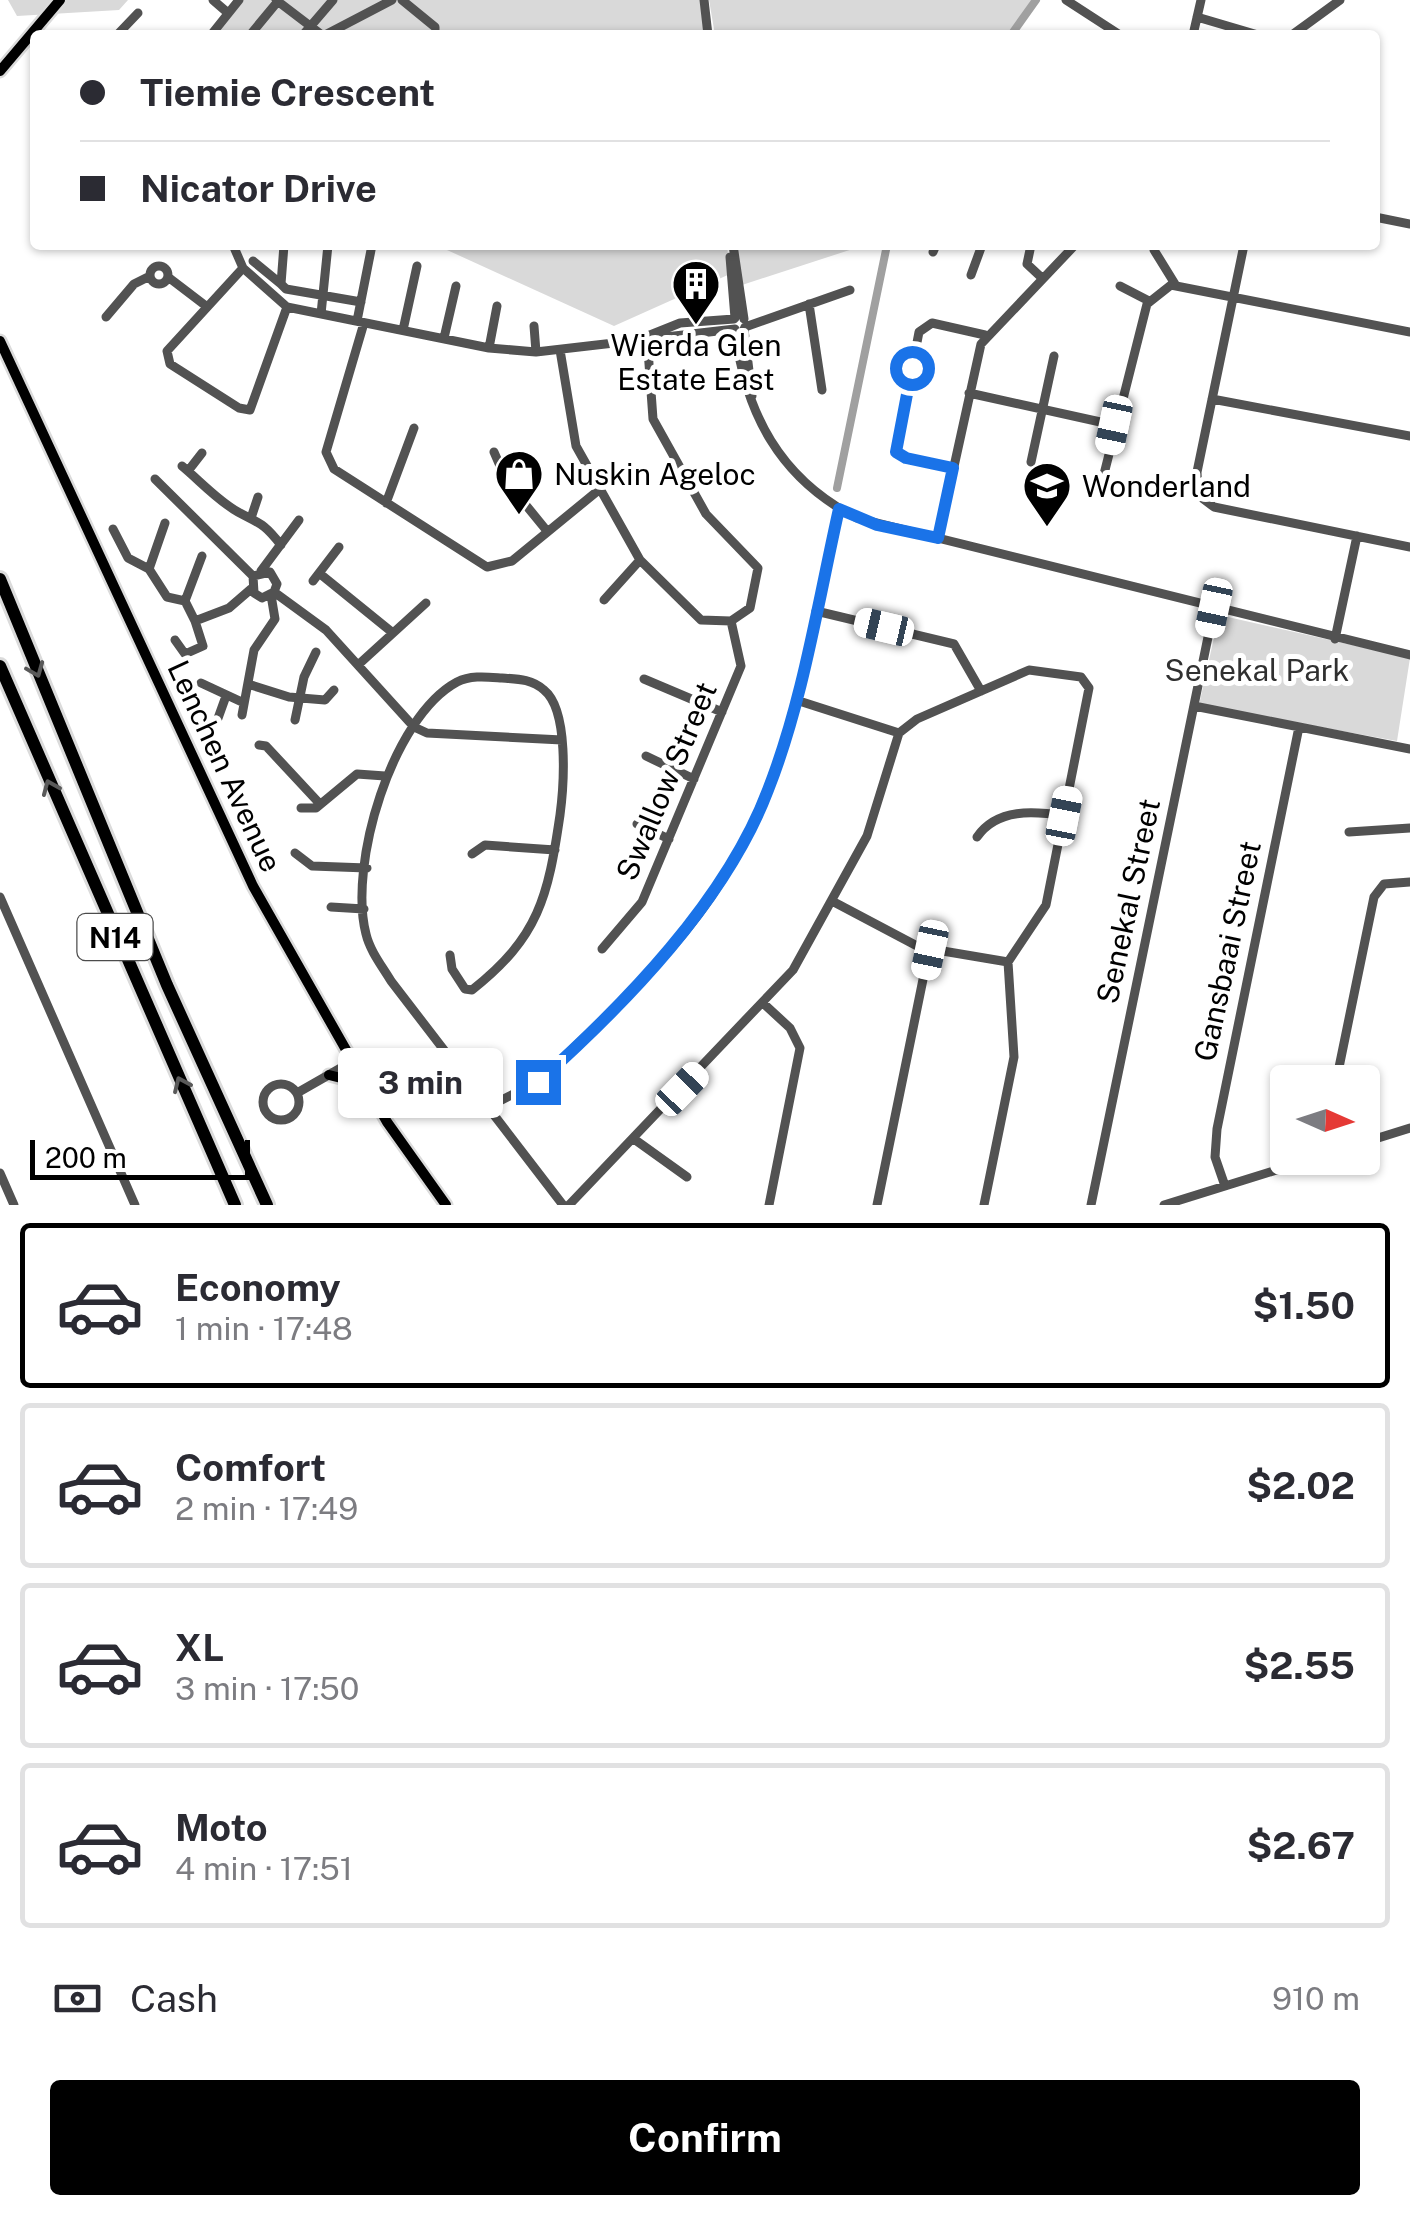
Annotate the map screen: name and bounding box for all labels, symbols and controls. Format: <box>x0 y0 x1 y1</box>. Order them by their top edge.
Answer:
text: Tiemie Crescent <box>140 70 435 115</box>
text: Nicator Drive <box>140 166 377 211</box>
building icon: Wierda Glen Estate East <box>670 258 722 326</box>
place label: Wierda Glen Estate East <box>611 327 781 397</box>
route start <box>890 346 935 391</box>
car <box>1093 393 1135 457</box>
shop icon: Nuskin Ageloc <box>493 448 545 516</box>
place label: Nuskin Ageloc <box>554 456 756 492</box>
school or university icon: Wonderland <box>1021 460 1073 528</box>
place label: Wonderland <box>1082 468 1251 504</box>
car <box>1193 576 1235 640</box>
car <box>851 606 917 648</box>
park label: Senekal Park <box>1165 652 1349 688</box>
street label: Lenchen Avenue <box>160 655 290 877</box>
one-way arrow <box>24 660 44 677</box>
street label: Swallow Street <box>608 676 724 886</box>
one-way arrow <box>42 779 62 797</box>
car <box>1044 784 1084 848</box>
street label: Senekal Street <box>1089 795 1167 1007</box>
street label: Gansbaai Street <box>1186 838 1268 1064</box>
road number: N14 <box>78 914 152 960</box>
car <box>909 918 951 982</box>
callout: 3 min <box>338 1047 503 1117</box>
car <box>650 1057 714 1121</box>
route end <box>516 1060 561 1105</box>
text: 3 min <box>378 1064 463 1101</box>
north arrow <box>1270 1065 1380 1175</box>
map controls <box>1270 1065 1380 1175</box>
one-way arrow <box>174 1076 194 1094</box>
scale bar <box>30 1135 250 1180</box>
text: 200 m <box>45 1141 127 1174</box>
icon: car <box>55 1261 145 1351</box>
text: Economy <box>175 1265 341 1310</box>
text: $1.50 <box>1252 1283 1355 1328</box>
text: 1 min · 17:48 <box>175 1310 353 1347</box>
icon: car <box>55 1441 145 1531</box>
text: Comfort <box>175 1445 326 1490</box>
text: $2.02 <box>1246 1463 1355 1508</box>
text: 2 min · 17:49 <box>175 1490 358 1527</box>
icon: car <box>55 1621 145 1711</box>
text: XL <box>175 1625 224 1670</box>
text: $2.55 <box>1243 1643 1355 1688</box>
text: 3 min · 17:50 <box>175 1670 359 1707</box>
icon: car <box>55 1801 145 1891</box>
text: Moto <box>175 1805 268 1850</box>
text: $2.67 <box>1247 1823 1355 1868</box>
text: 4 min · 17:51 <box>175 1850 353 1887</box>
icon: cash <box>50 1971 105 2026</box>
text: Cash <box>130 1976 218 2021</box>
text: 910 m <box>1272 1980 1360 2017</box>
button: Confirm <box>50 2080 1360 2195</box>

